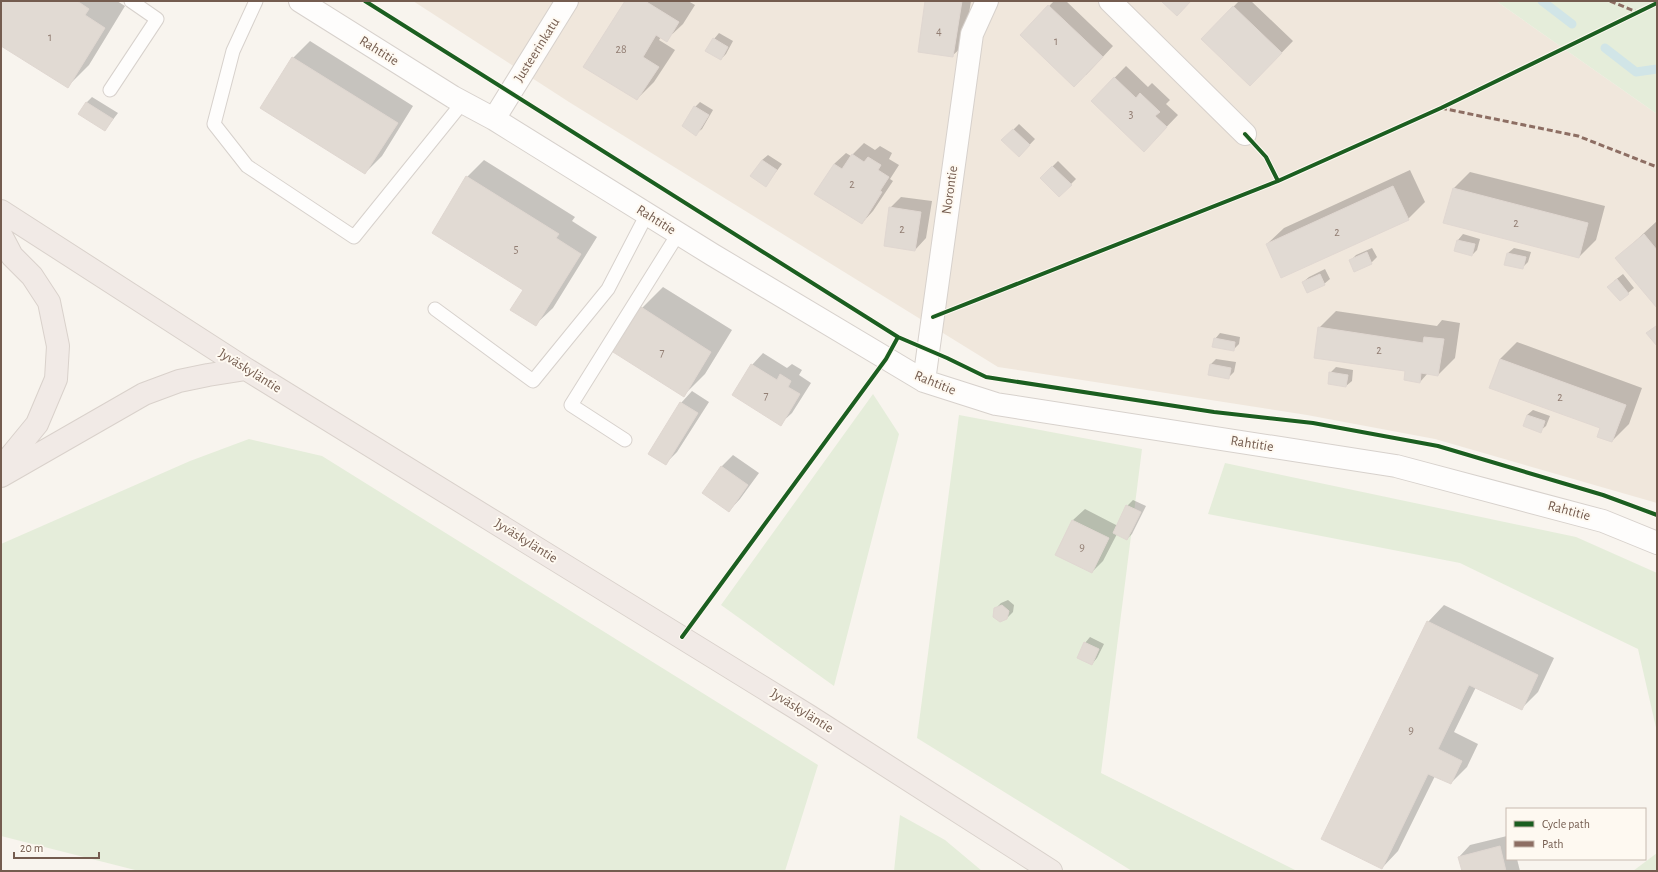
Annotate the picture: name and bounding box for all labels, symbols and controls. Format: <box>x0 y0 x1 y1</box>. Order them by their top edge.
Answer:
street label: Justeerinkatu <box>512 15 562 85</box>
house number: 4 <box>936 25 942 37</box>
house number: 1 <box>48 31 52 43</box>
street label: Rahtitie <box>357 34 401 68</box>
house number: 1 <box>1054 35 1058 47</box>
house number: 28 <box>615 43 627 55</box>
house number: 3 <box>1129 108 1134 120</box>
street label: Norontie <box>940 165 960 215</box>
house number: 2 <box>849 178 855 190</box>
street label: Rahtitie <box>634 203 678 237</box>
house number: 2 <box>1513 217 1519 229</box>
house number: 2 <box>899 223 905 235</box>
house number: 2 <box>1334 226 1340 238</box>
house number: 5 <box>513 243 519 255</box>
house number: 2 <box>1376 344 1382 356</box>
street label: Jyväskyläntie <box>216 346 284 396</box>
house number: 7 <box>659 346 665 358</box>
street label: Rahtitie <box>912 368 958 398</box>
house number: 7 <box>763 389 769 401</box>
house number: 2 <box>1557 391 1563 403</box>
street label: Rahtitie <box>1229 434 1275 454</box>
street label: Rahtitie <box>1546 499 1592 523</box>
street label: Jyväskyläntie <box>492 516 560 566</box>
house number: 9 <box>1079 541 1085 553</box>
street label: Jyväskyläntie <box>768 686 836 736</box>
house number: 9 <box>1408 724 1414 736</box>
legend <box>1506 808 1646 860</box>
text: Cycle path <box>1542 818 1590 831</box>
scale bar <box>14 834 99 860</box>
text: Path <box>1542 838 1564 850</box>
text: 20 m <box>20 842 43 854</box>

